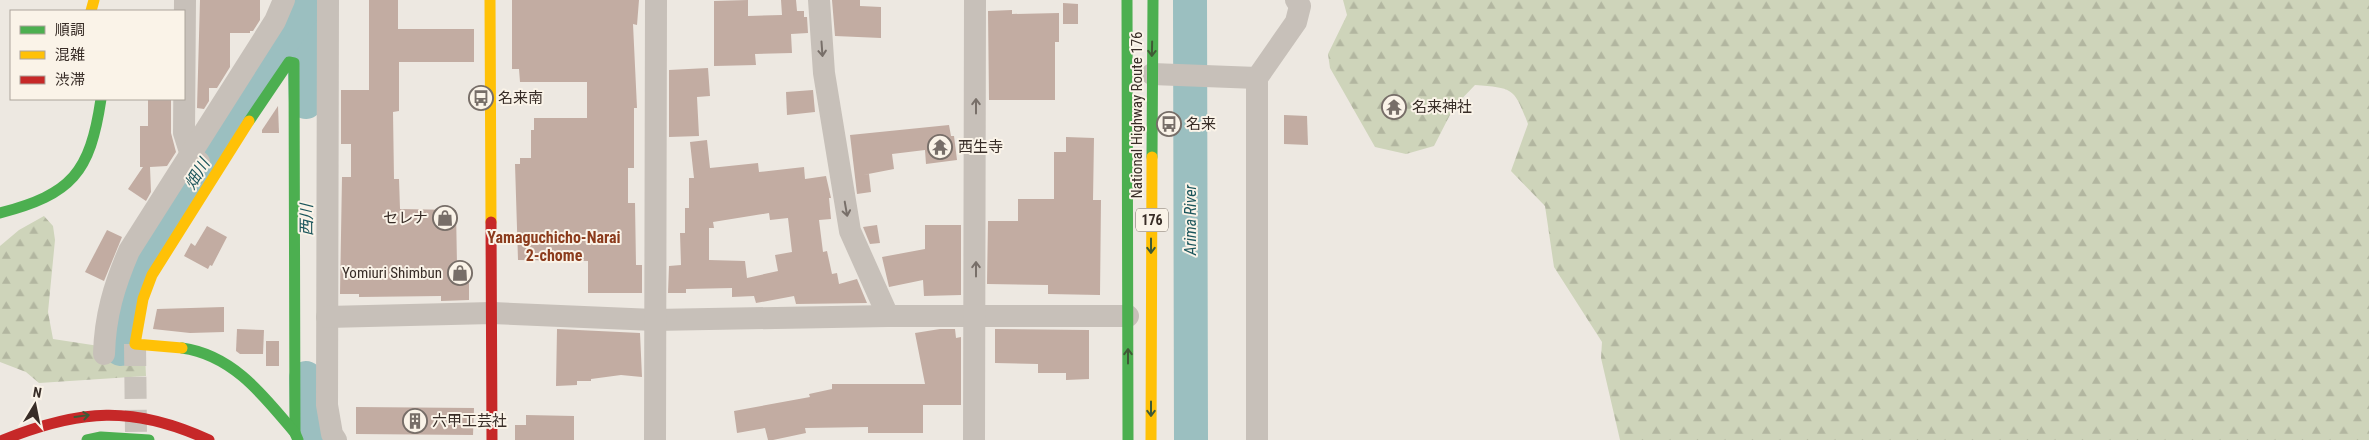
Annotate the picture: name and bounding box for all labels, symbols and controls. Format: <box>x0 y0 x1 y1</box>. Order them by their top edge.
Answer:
legend <box>10 10 185 100</box>
text: 順調 <box>55 21 85 39</box>
street label: National Highway Route 176 <box>1128 32 1146 199</box>
one-way arrow <box>818 40 827 56</box>
one-way arrow <box>1147 40 1157 56</box>
text: 混雑 <box>55 46 85 64</box>
text: 渋滞 <box>55 71 85 89</box>
bus stop icon: 名来南 <box>468 85 494 111</box>
place label: 名来南 <box>498 89 543 107</box>
temple icon: 名来神社 <box>1381 94 1407 120</box>
one-way arrow <box>971 98 981 114</box>
place label: 名来神社 <box>1412 98 1472 116</box>
bus stop icon: 名来 <box>1156 111 1182 137</box>
place label: 名来 <box>1186 115 1216 133</box>
temple icon: 西生寺 <box>927 134 953 160</box>
place label: 西生寺 <box>958 138 1003 156</box>
water label: 畑川 <box>181 154 214 193</box>
water label: Arima River <box>1181 184 1200 256</box>
one-way arrow <box>841 201 851 217</box>
water label: 西川 <box>297 202 316 236</box>
shop icon: セレナ <box>432 205 458 231</box>
road number: 176 <box>1136 208 1168 232</box>
place label: セレナ <box>383 209 428 227</box>
district label: Yamaguchicho-Narai 2-chome <box>487 228 621 265</box>
one-way arrow <box>1146 238 1156 254</box>
shop icon: Yomiuri Shimbun <box>447 260 473 286</box>
one-way arrow <box>972 261 981 277</box>
place label: Yomiuri Shimbun <box>342 264 442 282</box>
one-way arrow <box>1123 349 1133 365</box>
north arrow <box>10 380 60 430</box>
text: N <box>32 384 43 401</box>
one-way arrow <box>1146 400 1156 416</box>
building icon: 六甲工芸社 <box>402 408 428 434</box>
one-way arrow <box>74 410 90 420</box>
place label: 六甲工芸社 <box>432 412 507 430</box>

